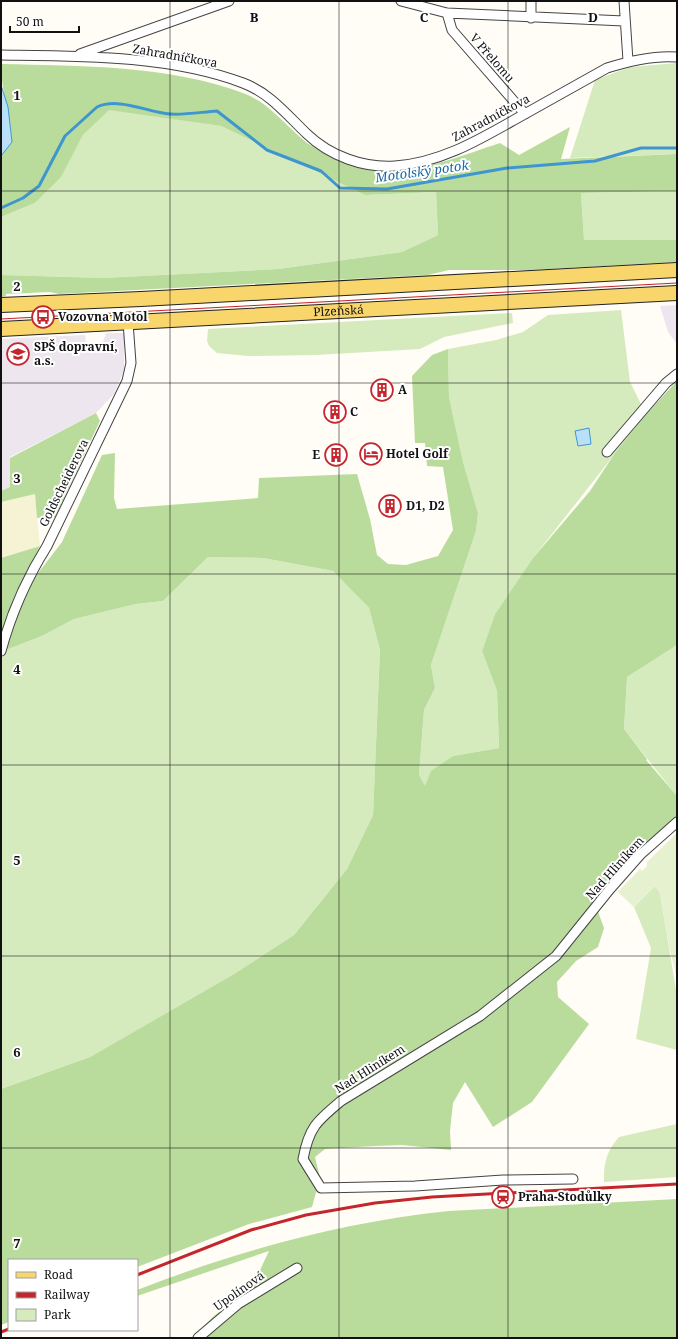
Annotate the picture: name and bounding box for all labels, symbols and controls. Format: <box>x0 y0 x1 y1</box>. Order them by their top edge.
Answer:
scale bar <box>10 8 79 34</box>
text: B <box>250 8 259 26</box>
text: C <box>420 8 429 26</box>
text: D <box>588 8 598 26</box>
text: 50 m <box>16 13 44 30</box>
street label: V Přelomu <box>466 29 519 86</box>
street label: Zahradníčkova <box>131 40 219 71</box>
text: 1 <box>13 86 21 104</box>
street label: Zahradníčkova <box>449 90 533 145</box>
water label: Motolský potok <box>373 155 470 187</box>
text: 2 <box>13 277 21 295</box>
street label: Plzeňská <box>313 301 364 320</box>
bus stop icon: Vozovna Motol <box>30 304 56 330</box>
place label: Vozovna Motol <box>58 308 148 325</box>
place label: SPŠ dopravní, a.s. <box>34 338 118 369</box>
school or university icon: SPŠ dopravní, a.s. <box>5 341 31 367</box>
building icon: A <box>369 377 395 403</box>
place label: A <box>398 381 408 398</box>
building icon: C <box>322 399 348 425</box>
place label: C <box>350 403 358 420</box>
street label: Goldscheiderova <box>35 436 92 530</box>
hotel icon: Hotel Golf <box>358 441 384 467</box>
building icon: E <box>323 442 349 468</box>
place label: Hotel Golf <box>386 445 449 462</box>
place label: E <box>312 446 320 463</box>
text: 3 <box>13 469 21 487</box>
building icon: D1, D2 <box>377 493 403 519</box>
place label: D1, D2 <box>406 497 445 514</box>
text: 4 <box>13 660 21 678</box>
street label: Nad Hliníkem <box>582 832 648 903</box>
text: 5 <box>13 851 21 869</box>
street label: Nad Hliníkem <box>331 1040 408 1097</box>
text: 6 <box>13 1043 21 1061</box>
station icon: Praha-Stodůlky <box>490 1184 516 1210</box>
place label: Praha-Stodůlky <box>518 1188 612 1205</box>
text: 7 <box>13 1234 21 1252</box>
legend <box>8 1259 138 1331</box>
text: Road <box>44 1266 74 1283</box>
street label: Upolínová <box>210 1267 268 1314</box>
text: Railway <box>44 1286 90 1303</box>
text: Park <box>44 1306 72 1323</box>

